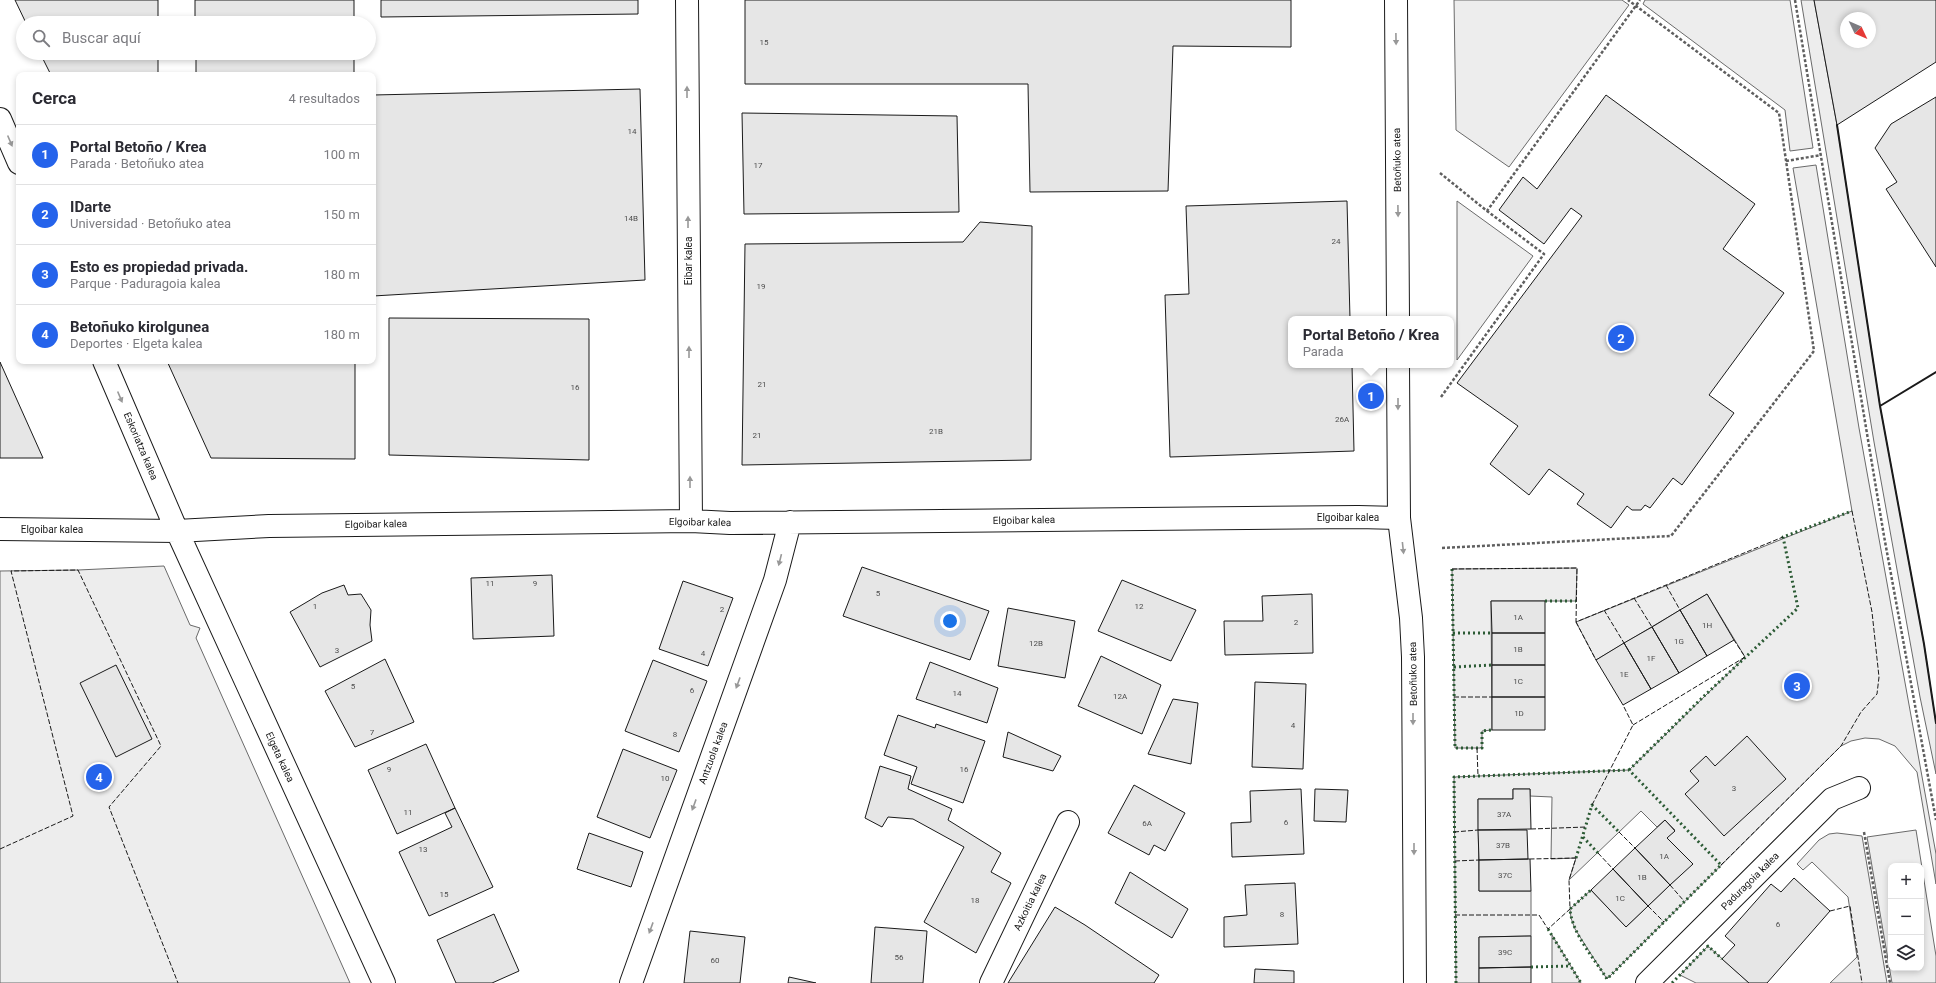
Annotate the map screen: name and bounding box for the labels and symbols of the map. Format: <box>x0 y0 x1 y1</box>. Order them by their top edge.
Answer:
north arrow <box>1840 12 1876 48</box>
one-way arrow <box>1393 33 1399 46</box>
house number: 15 <box>760 38 769 47</box>
one-way arrow <box>684 85 690 98</box>
house number: 14 <box>628 127 637 136</box>
street label: Betoñuko atea <box>1391 128 1403 192</box>
one-way arrow <box>7 136 13 148</box>
house number: 17 <box>754 161 763 170</box>
one-way arrow <box>1395 205 1401 218</box>
house number: 14B <box>624 214 638 223</box>
one-way arrow <box>685 215 691 228</box>
street label: Eibar kalea <box>683 237 694 285</box>
house number: 24 <box>1332 237 1341 246</box>
house number: 19 <box>757 282 766 291</box>
pin: 2 <box>1608 323 1634 353</box>
one-way arrow <box>686 345 692 358</box>
house number: 21 <box>758 380 767 389</box>
pin: 1 <box>1358 381 1384 411</box>
house number: 16 <box>571 383 580 392</box>
one-way arrow <box>117 391 123 402</box>
one-way arrow <box>1395 398 1401 411</box>
street label: Eskoriatza kalea <box>122 410 160 482</box>
house number: 26A <box>1335 415 1350 424</box>
house number: 21B <box>929 427 943 436</box>
house number: 21 <box>753 431 762 440</box>
one-way arrow <box>687 475 693 488</box>
street label: Elgoibar kalea <box>1317 512 1379 523</box>
street label: Elgoibar kalea <box>993 514 1055 526</box>
street label: Elgoibar kalea <box>669 516 731 528</box>
street label: Elgoibar kalea <box>345 518 407 530</box>
street label: Elgoibar kalea <box>21 524 83 535</box>
one-way arrow <box>1400 542 1406 554</box>
one-way arrow <box>777 554 783 566</box>
house number: 11 <box>486 579 495 588</box>
house number: 9 <box>533 579 537 588</box>
house number: 5 <box>876 589 881 598</box>
house number: 1 <box>313 602 317 611</box>
house number: 12 <box>1135 602 1144 611</box>
house number: 2 <box>720 605 725 614</box>
your location <box>940 611 960 631</box>
house number: 1A <box>1513 613 1524 622</box>
house number: 2 <box>1294 618 1299 627</box>
house number: 1H <box>1702 621 1712 630</box>
house number: 1G <box>1674 637 1684 646</box>
house number: 12B <box>1029 639 1043 648</box>
street label: Betoñuko atea <box>1407 642 1419 706</box>
house number: 1B <box>1513 645 1523 654</box>
house number: 3 <box>335 646 339 655</box>
house number: 4 <box>701 649 706 658</box>
house number: 1F <box>1647 654 1656 663</box>
house number: 1E <box>1619 670 1629 679</box>
pin: 3 <box>1784 671 1810 701</box>
one-way arrow <box>735 677 741 689</box>
house number: 1C <box>1513 677 1523 686</box>
house number: 5 <box>351 682 356 691</box>
house number: 6 <box>690 686 695 695</box>
house number: 14 <box>953 689 962 698</box>
house number: 12A <box>1113 692 1128 701</box>
house number: 1D <box>1514 709 1524 718</box>
one-way arrow <box>1410 713 1416 726</box>
street label: Antzuola kalea <box>697 720 729 786</box>
house number: 4 <box>1291 721 1296 730</box>
house number: 7 <box>370 728 375 737</box>
street label: Elgeta kalea <box>264 730 296 784</box>
house number: 8 <box>673 730 678 739</box>
pin: 4 <box>86 762 112 792</box>
house number: 9 <box>387 765 391 774</box>
house number: 16 <box>960 765 969 774</box>
house number: 10 <box>661 774 670 783</box>
house number: 3 <box>1732 784 1736 793</box>
one-way arrow <box>691 800 697 812</box>
house number: 11 <box>404 808 413 817</box>
house number: 37A <box>1497 810 1512 819</box>
house number: 6 <box>1284 818 1289 827</box>
house number: 6A <box>1142 819 1153 828</box>
house number: 37B <box>1496 841 1510 850</box>
one-way arrow <box>1411 843 1417 856</box>
house number: 13 <box>419 845 428 854</box>
street label: Paduragoia kalea <box>1719 850 1781 912</box>
house number: 1A <box>1659 852 1670 861</box>
house number: 37C <box>1498 871 1512 880</box>
street label: Azkoitia kalea <box>1011 872 1049 932</box>
house number: 1B <box>1637 873 1647 882</box>
house number: 15 <box>440 890 449 899</box>
house number: 1C <box>1615 894 1625 903</box>
house number: 18 <box>971 896 980 905</box>
house number: 8 <box>1280 910 1285 919</box>
house number: 6 <box>1776 920 1781 929</box>
one-way arrow <box>647 922 653 934</box>
house number: 39C <box>1498 948 1512 957</box>
house number: 56 <box>895 953 904 962</box>
house number: 60 <box>711 956 720 965</box>

